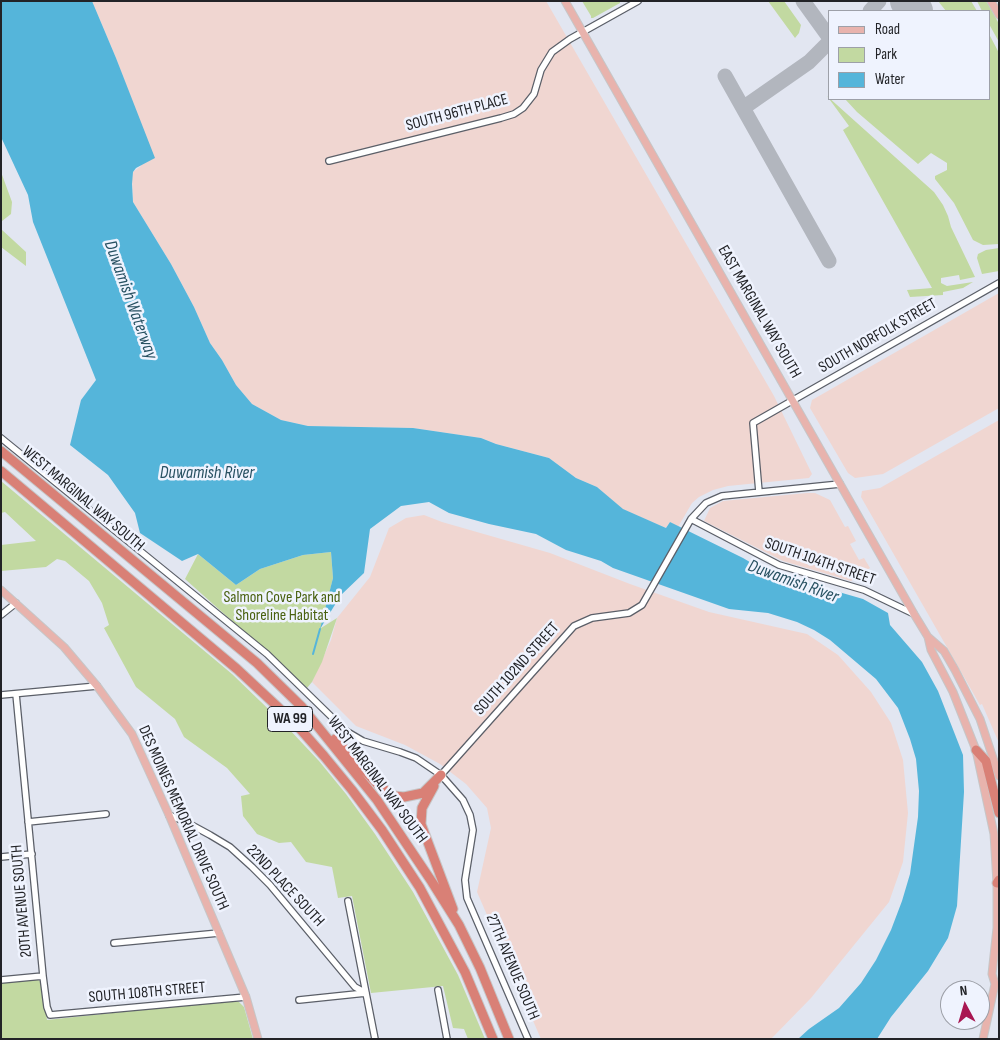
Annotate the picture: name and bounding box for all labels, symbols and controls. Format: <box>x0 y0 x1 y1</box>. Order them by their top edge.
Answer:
legend <box>828 10 990 100</box>
text: Road <box>875 20 900 39</box>
text: Park <box>875 45 897 64</box>
text: Water <box>875 70 905 89</box>
street label: SOUTH 96TH PLACE <box>404 90 510 136</box>
water label: Duwamish Waterway <box>99 238 161 362</box>
street label: EAST MARGINAL WAY SOUTH <box>713 242 805 382</box>
street label: SOUTH NORFOLK STREET <box>816 294 940 378</box>
street label: WEST MARGINAL WAY SOUTH <box>18 442 148 556</box>
water label: Duwamish River <box>160 462 254 484</box>
street label: SOUTH 104TH STREET <box>762 534 878 590</box>
water label: Duwamish River <box>745 556 841 608</box>
park label: Salmon Cove Park and Shoreline Habitat <box>223 588 341 626</box>
street label: SOUTH 102ND STREET <box>470 619 564 719</box>
road number: WA 99 <box>268 706 312 732</box>
street label: WEST MARGINAL WAY SOUTH <box>323 713 431 847</box>
street label: DES MOINES MEMORIAL DRIVE SOUTH <box>134 723 232 913</box>
street label: 22ND PLACE SOUTH <box>242 841 328 931</box>
street label: 20TH AVENUE SOUTH <box>8 844 36 958</box>
street label: 27TH AVENUE SOUTH <box>481 911 543 1023</box>
street label: SOUTH 108TH STREET <box>88 978 206 1008</box>
north arrow <box>940 980 990 1030</box>
text: N <box>959 982 968 999</box>

